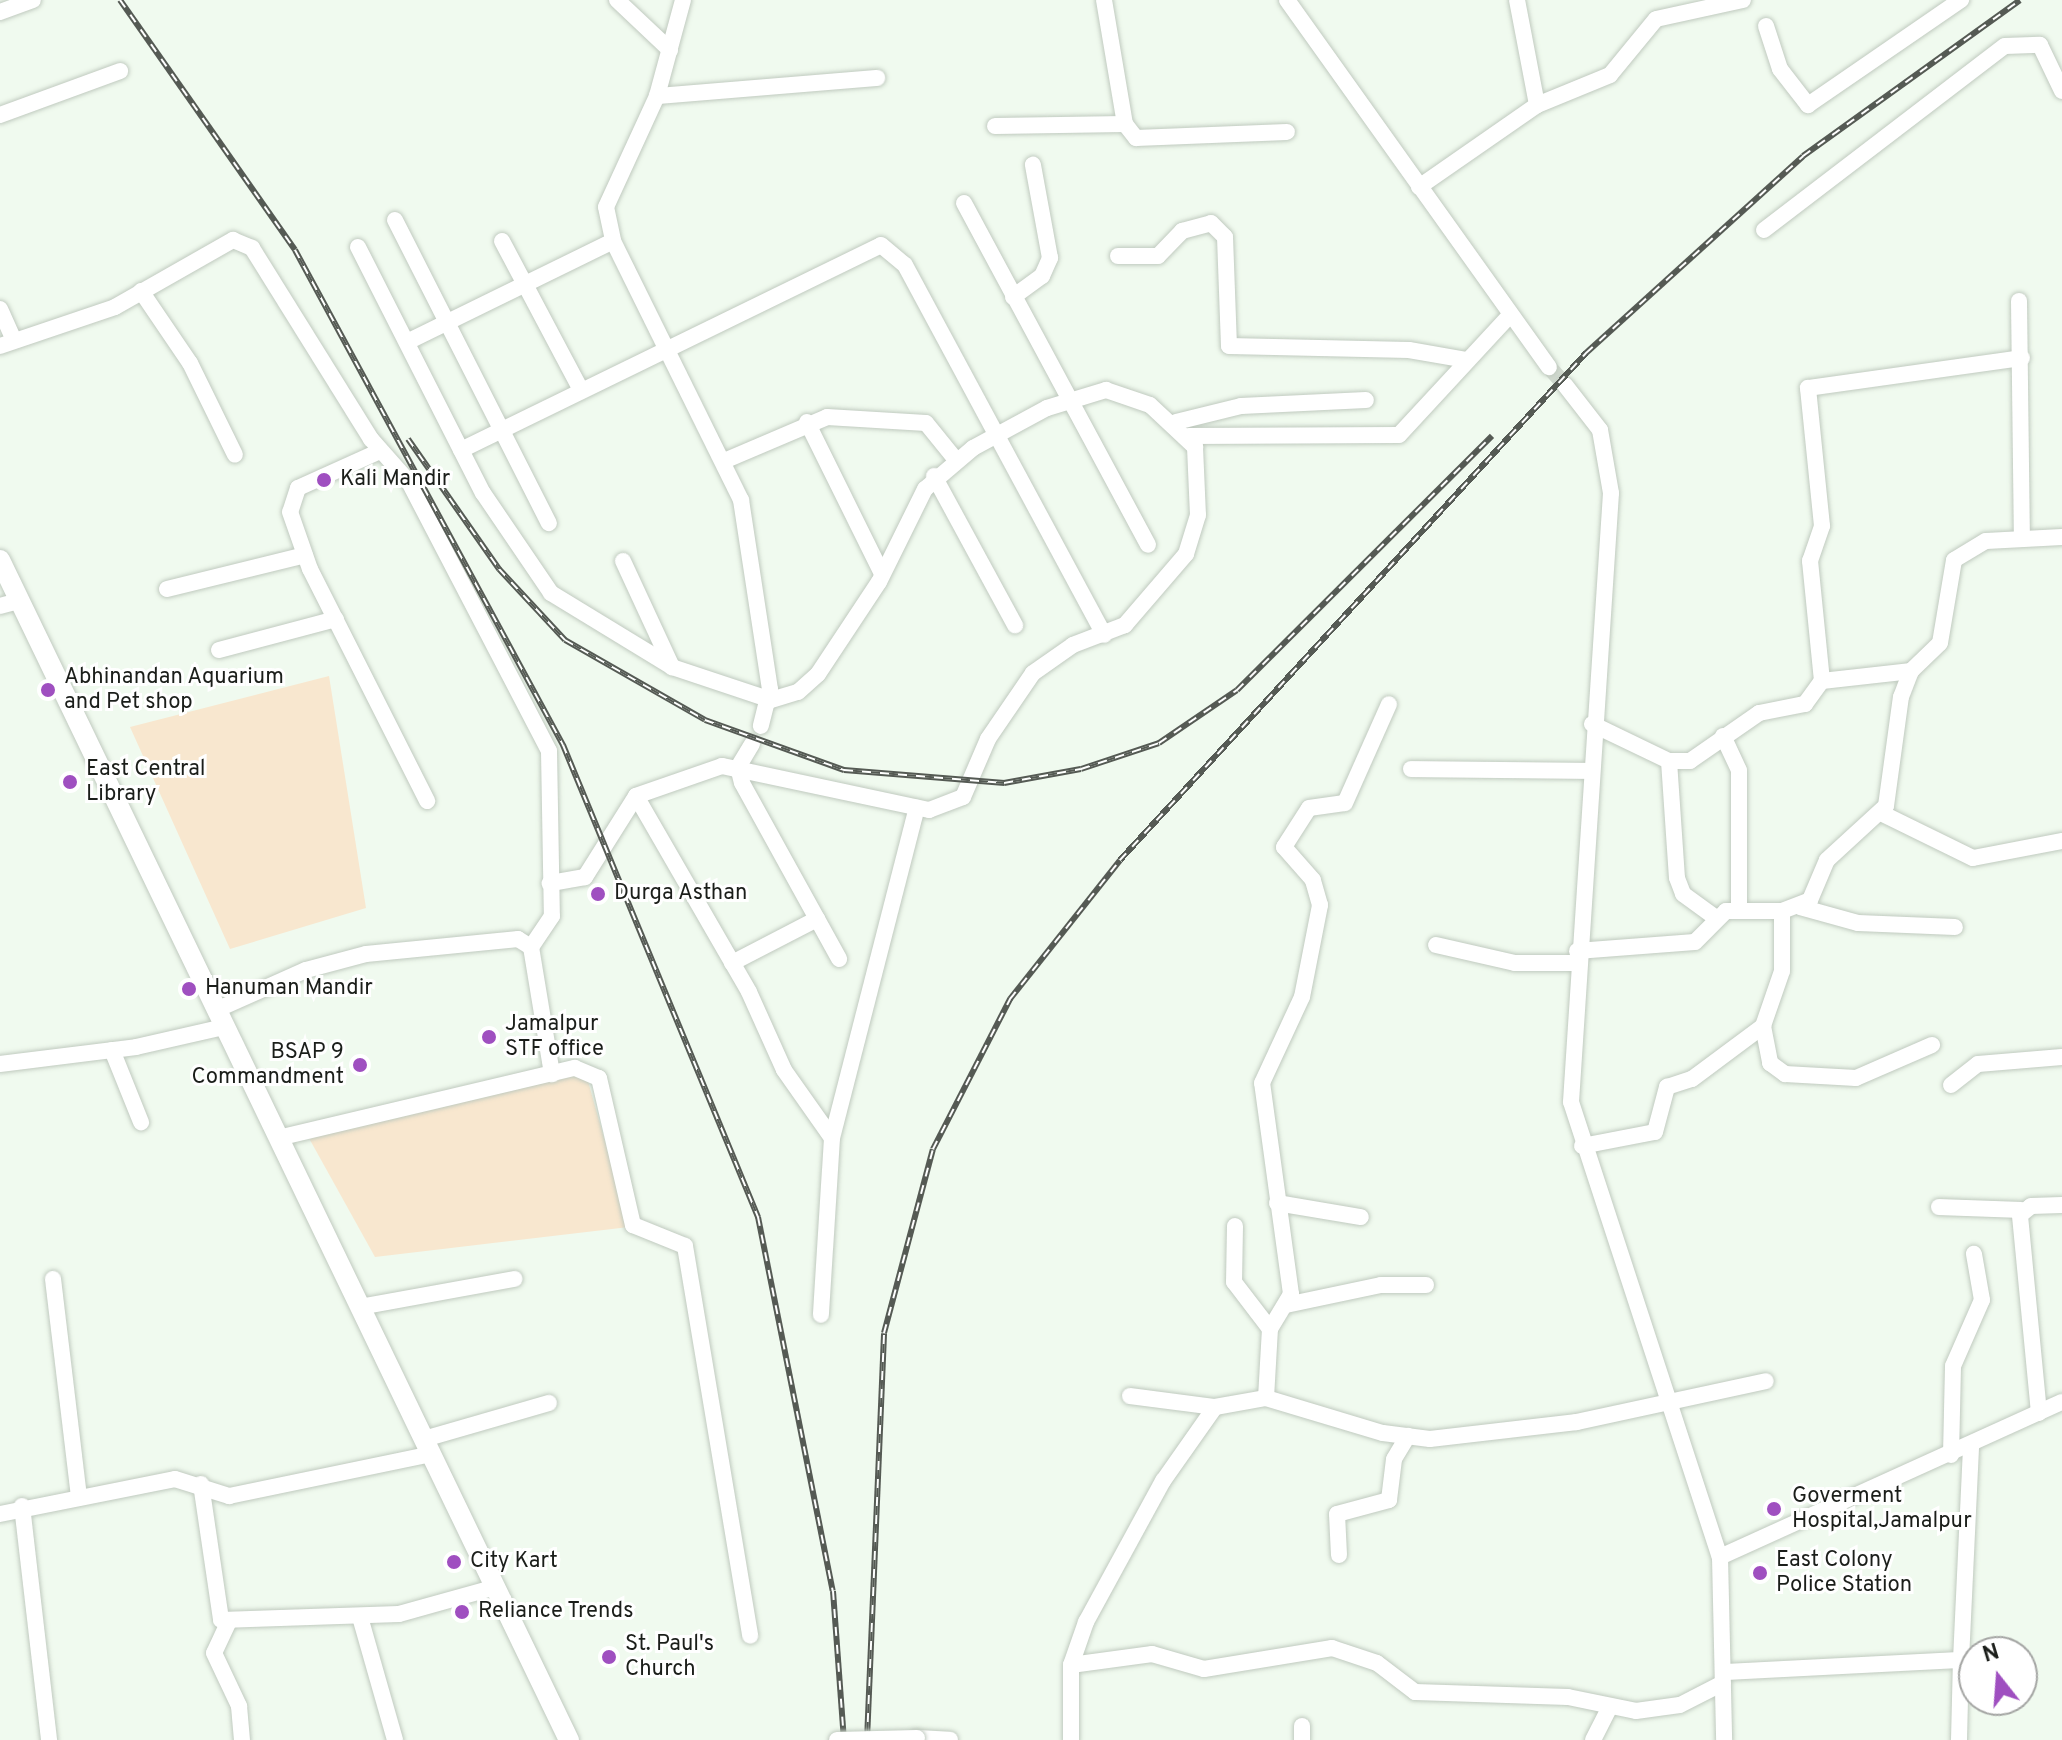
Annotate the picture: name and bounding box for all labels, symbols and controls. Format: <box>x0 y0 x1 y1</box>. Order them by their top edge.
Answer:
place label: Kali Mandir <box>340 467 450 493</box>
marker: Kali Mandir <box>315 471 333 489</box>
place label: Abhinandan Aquarium and Pet shop <box>64 664 285 716</box>
marker: Abhinandan Aquarium and Pet shop <box>39 681 57 699</box>
place label: East Central Library <box>86 756 206 808</box>
marker: East Central Library <box>61 773 79 791</box>
place label: Durga Asthan <box>614 881 748 907</box>
marker: Durga Asthan <box>589 885 607 903</box>
place label: Hanuman Mandir <box>205 976 373 1002</box>
marker: Hanuman Mandir <box>180 980 198 998</box>
place label: Jamalpur STF office <box>505 1011 604 1062</box>
marker: Jamalpur STF office <box>480 1028 498 1046</box>
place label: BSAP 9 Commandment <box>191 1039 344 1090</box>
marker: BSAP 9 Commandment <box>351 1056 369 1074</box>
place label: Goverment Hospital,Jamalpur <box>1792 1483 1972 1534</box>
marker: Goverment Hospital,Jamalpur <box>1763 1498 1785 1520</box>
place label: East Colony Police Station <box>1776 1547 1912 1598</box>
place label: City Kart <box>470 1549 558 1575</box>
marker: City Kart <box>445 1553 463 1571</box>
marker: East Colony Police Station <box>1751 1564 1769 1582</box>
place label: Reliance Trends <box>478 1599 634 1625</box>
marker: Reliance Trends <box>453 1603 471 1621</box>
place label: St. Paul's Church <box>625 1631 714 1682</box>
north arrow <box>1958 1636 2038 1716</box>
text: N <box>1980 1639 2003 1670</box>
marker: St. Paul's Church <box>600 1648 618 1666</box>

